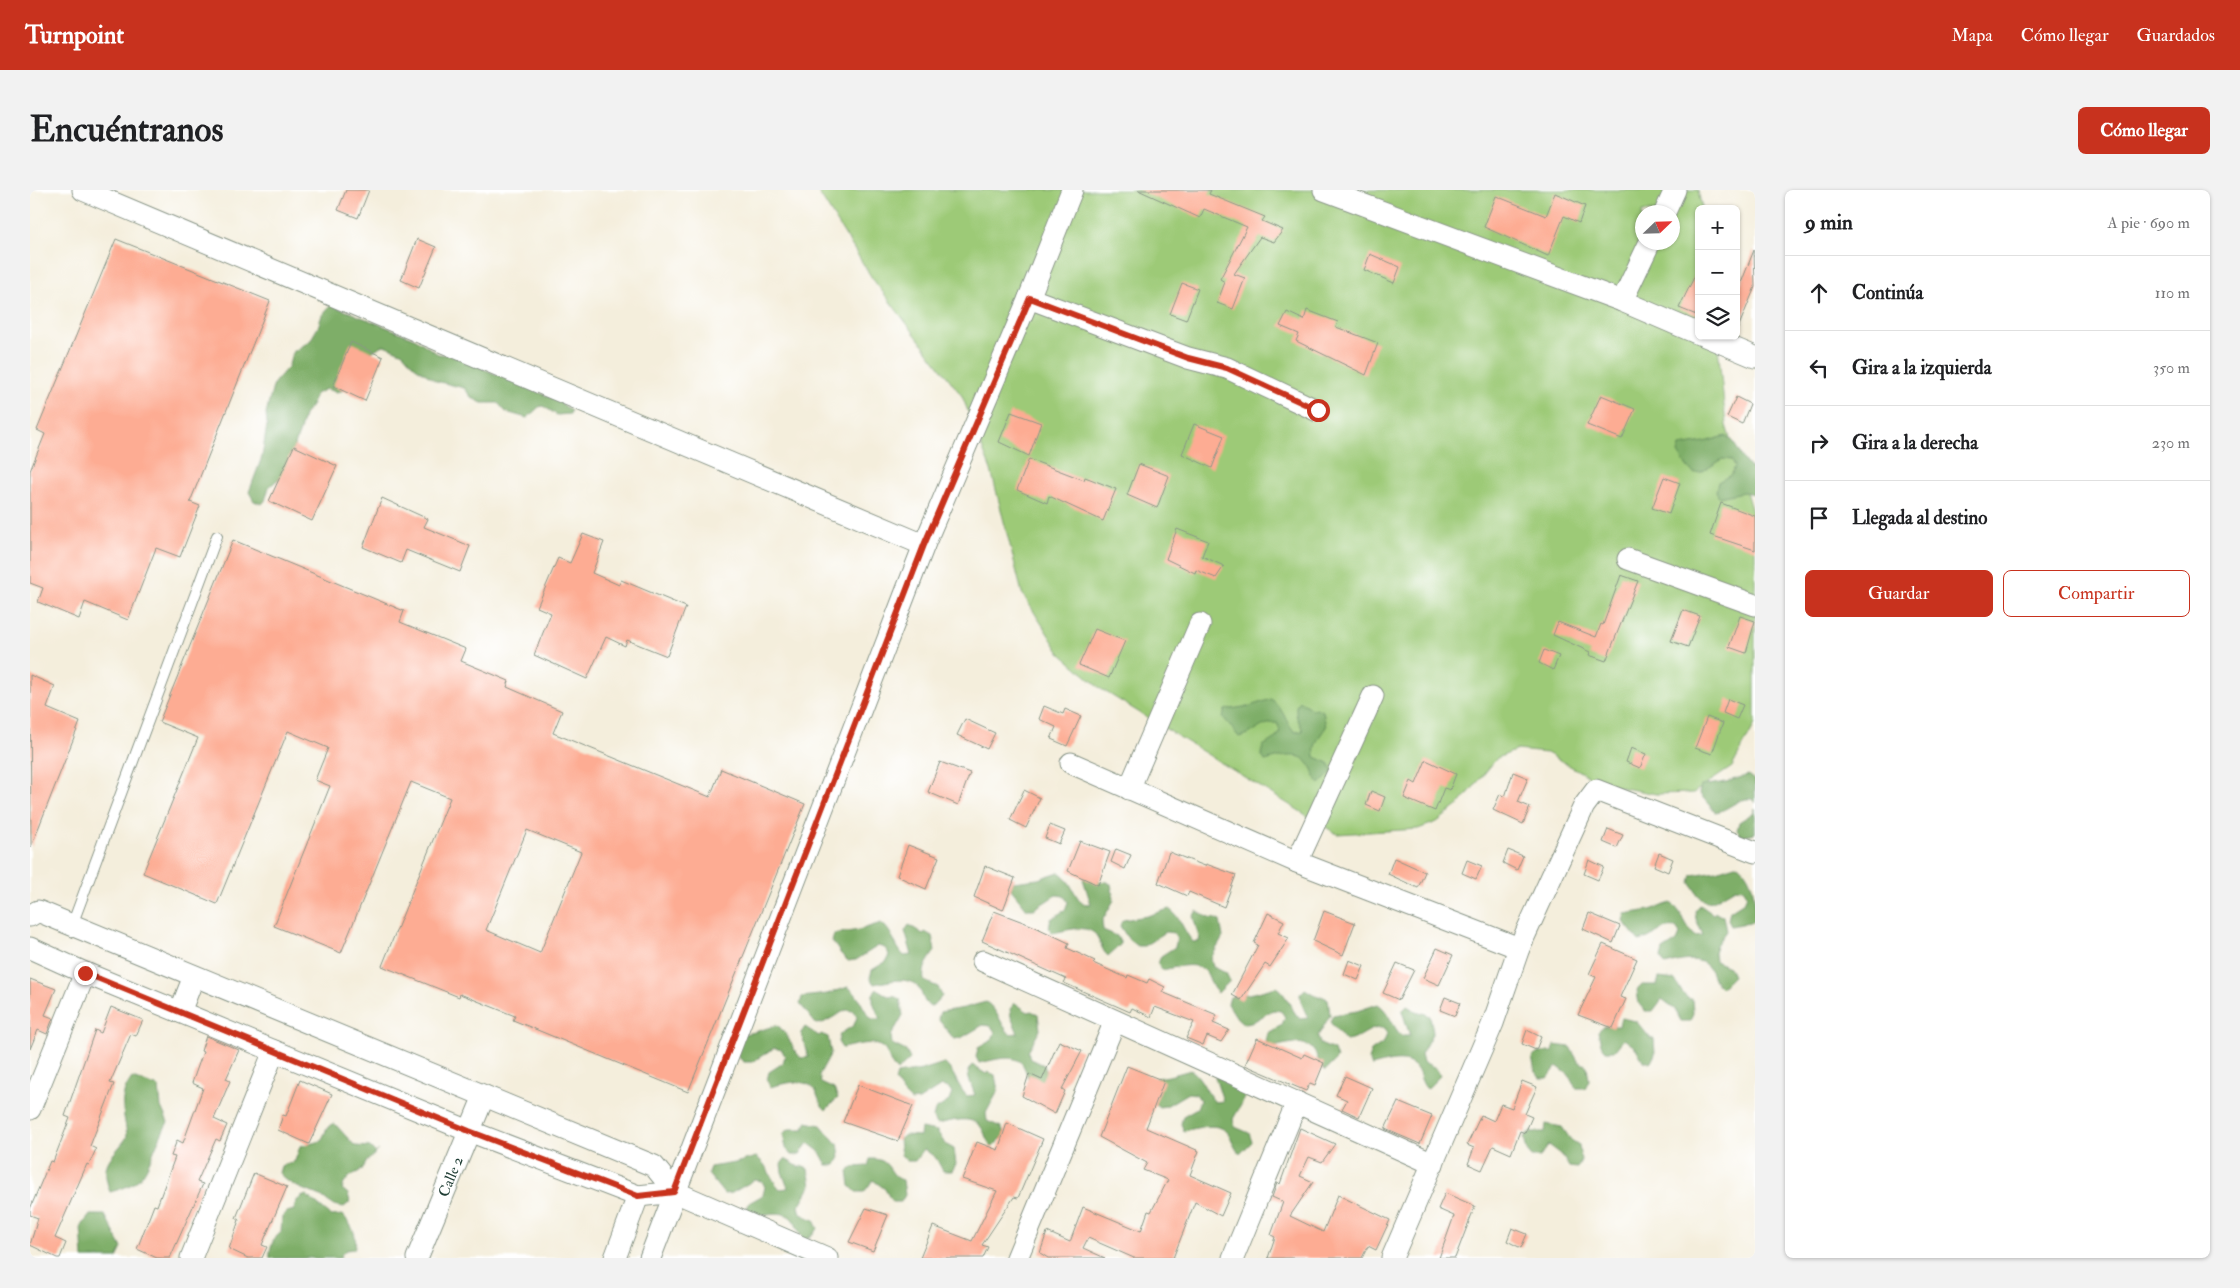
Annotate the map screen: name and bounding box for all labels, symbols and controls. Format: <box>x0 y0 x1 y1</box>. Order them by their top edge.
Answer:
text: Turnpoint <box>25 20 124 51</box>
text: Mapa <box>1952 24 1993 47</box>
text: Cómo llegar <box>2021 24 2109 47</box>
text: Guardados <box>2137 24 2215 47</box>
button: Cómo llegar <box>2078 107 2210 154</box>
text: Encuéntranos <box>30 108 223 152</box>
north arrow <box>1635 205 1680 250</box>
map controls <box>1695 205 1740 340</box>
button: + <box>1695 205 1740 250</box>
text: 9 min <box>1805 209 1853 236</box>
text: A pie · 690 m <box>2107 213 2190 233</box>
button: − <box>1695 250 1740 295</box>
icon: ahead <box>1805 279 1833 307</box>
text: Continúa <box>1852 281 1923 305</box>
text: 110 m <box>2155 283 2190 303</box>
button: layers <box>1695 295 1740 340</box>
icon: left <box>1805 354 1833 382</box>
text: Gira a la izquierda <box>1852 356 1991 380</box>
text: 350 m <box>2153 358 2190 378</box>
route start <box>1307 399 1330 422</box>
icon: right <box>1805 429 1833 457</box>
text: Gira a la derecha <box>1852 431 1978 455</box>
text: 230 m <box>2152 433 2190 453</box>
icon: arrive <box>1805 504 1833 532</box>
text: Llegada al destino <box>1852 506 1987 530</box>
button: Guardar <box>1805 570 1993 617</box>
button: Compartir <box>2003 570 2190 617</box>
route end <box>74 962 97 985</box>
street label: Calle 2 <box>434 1153 468 1200</box>

